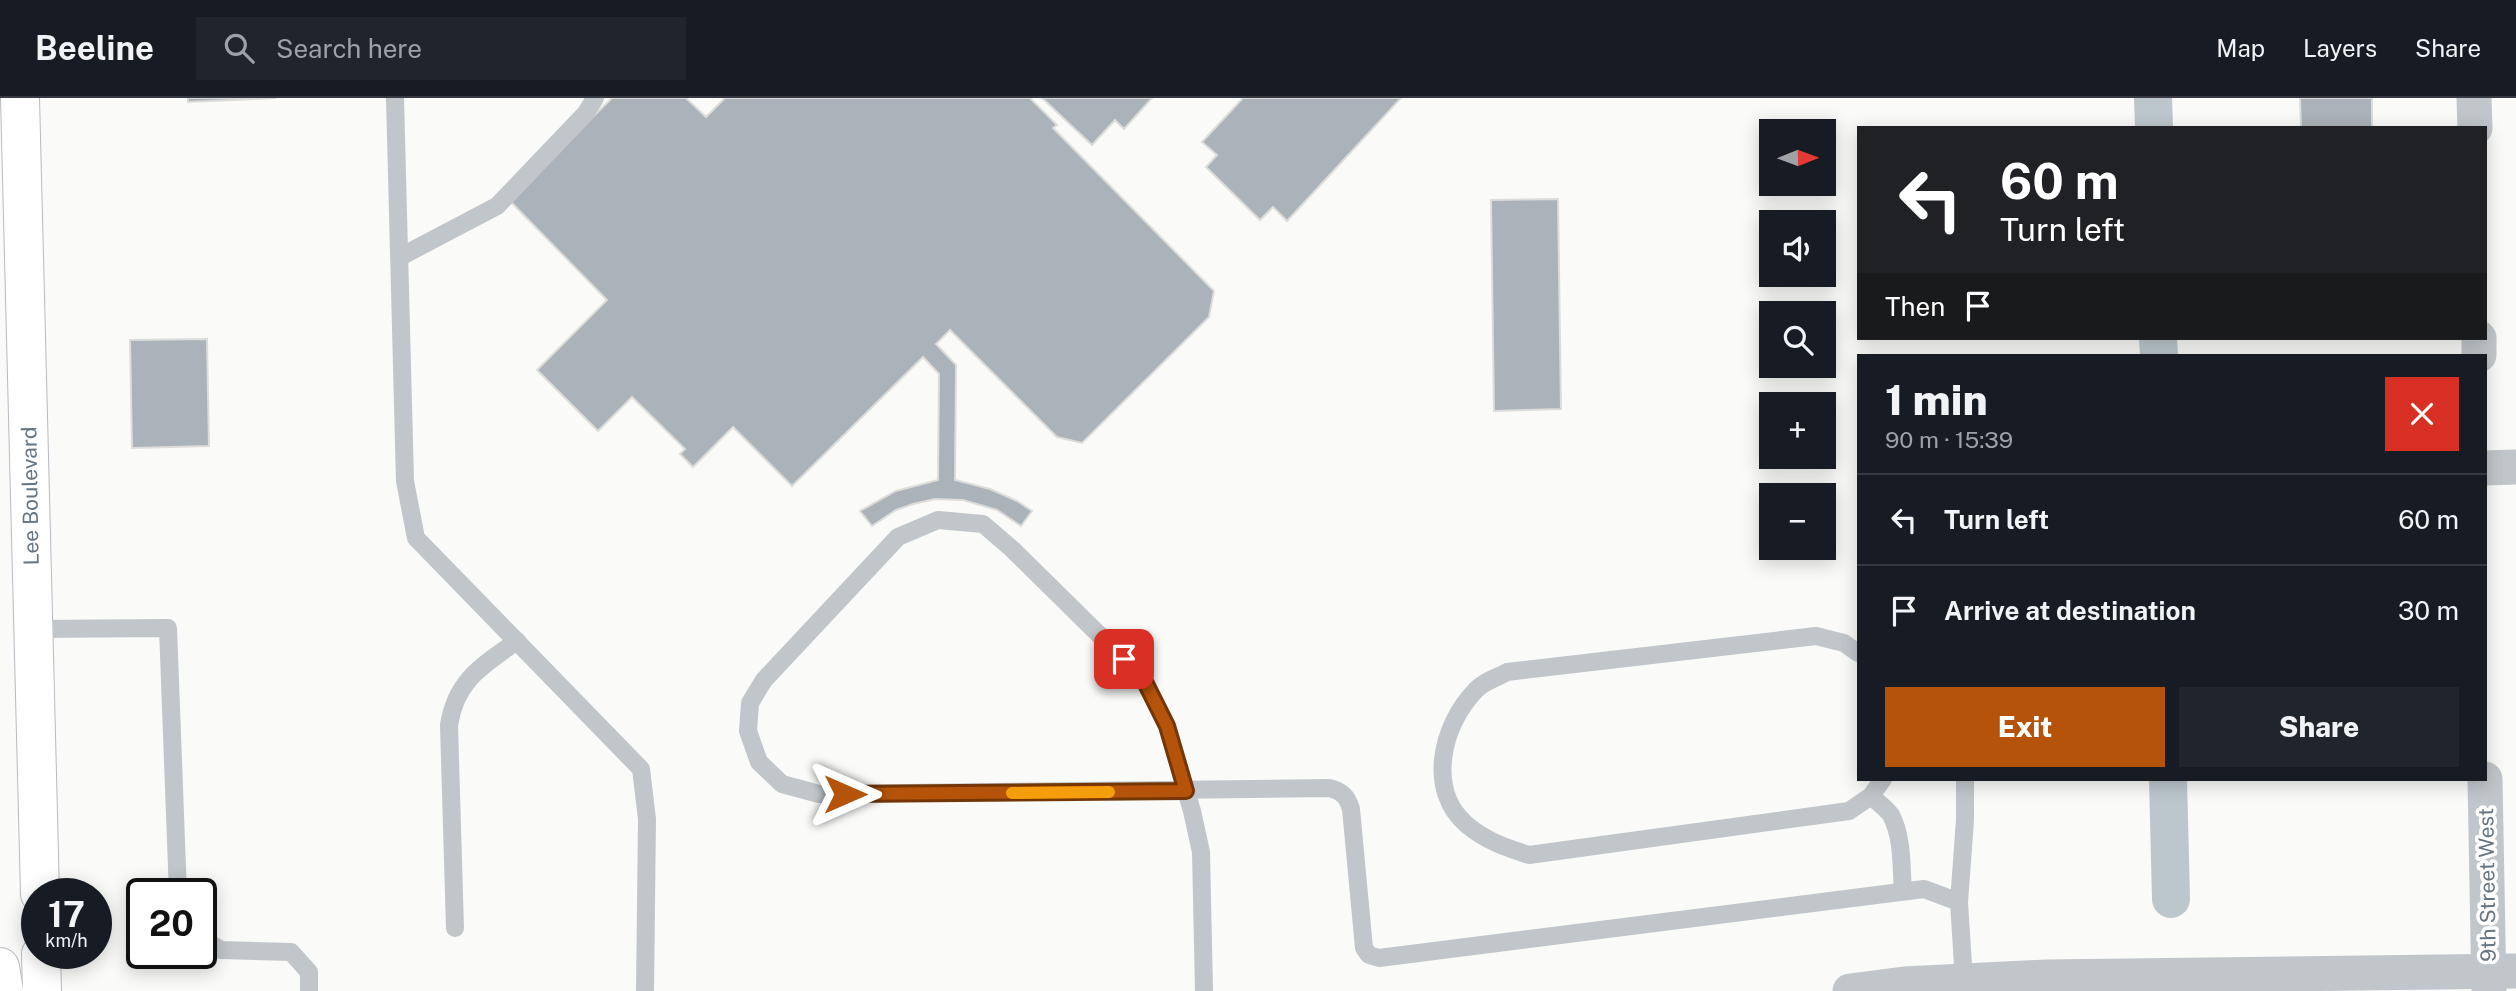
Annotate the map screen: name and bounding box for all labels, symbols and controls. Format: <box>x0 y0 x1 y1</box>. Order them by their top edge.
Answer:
search box <box>196 17 686 80</box>
text: Beeline <box>35 29 154 67</box>
icon: search <box>220 29 258 67</box>
text: Search here <box>276 33 422 64</box>
text: Map <box>2216 34 2265 62</box>
text: Layers <box>2303 34 2377 62</box>
text: Share <box>2415 34 2481 62</box>
north arrow <box>1759 119 1836 196</box>
map controls <box>1759 119 1836 560</box>
text: 60 m <box>2000 152 2119 210</box>
icon: left <box>1885 154 1976 245</box>
button: sound <box>1759 210 1836 287</box>
text: Turn left <box>2000 211 2125 248</box>
icon: arrive <box>1959 287 1997 325</box>
text: Then <box>1885 291 1945 322</box>
button: search <box>1759 301 1836 378</box>
text: 1 min <box>1885 375 1988 424</box>
button: close <box>2385 377 2459 451</box>
button: + <box>1759 392 1836 469</box>
street label: Lee Boulevard <box>16 426 44 566</box>
text: 90 m · 15:39 <box>1885 426 2013 453</box>
button: − <box>1759 483 1836 560</box>
icon: left <box>1885 501 1923 539</box>
text: Turn left <box>1944 504 2049 535</box>
text: 60 m <box>2398 504 2459 535</box>
icon: arrive <box>1885 592 1923 630</box>
text: Arrive at destination <box>1944 595 2196 626</box>
text: 30 m <box>2398 595 2459 626</box>
pin <box>1094 629 1154 689</box>
icon: arrive <box>1105 640 1143 678</box>
button: Exit <box>1885 687 2165 767</box>
button: Share <box>2179 687 2459 767</box>
position arrow <box>808 757 882 831</box>
street label: 9th Street West <box>2473 808 2501 962</box>
speed limit sign: 20 <box>126 878 217 969</box>
text: 17 <box>48 894 85 935</box>
text: km/h <box>45 930 88 951</box>

